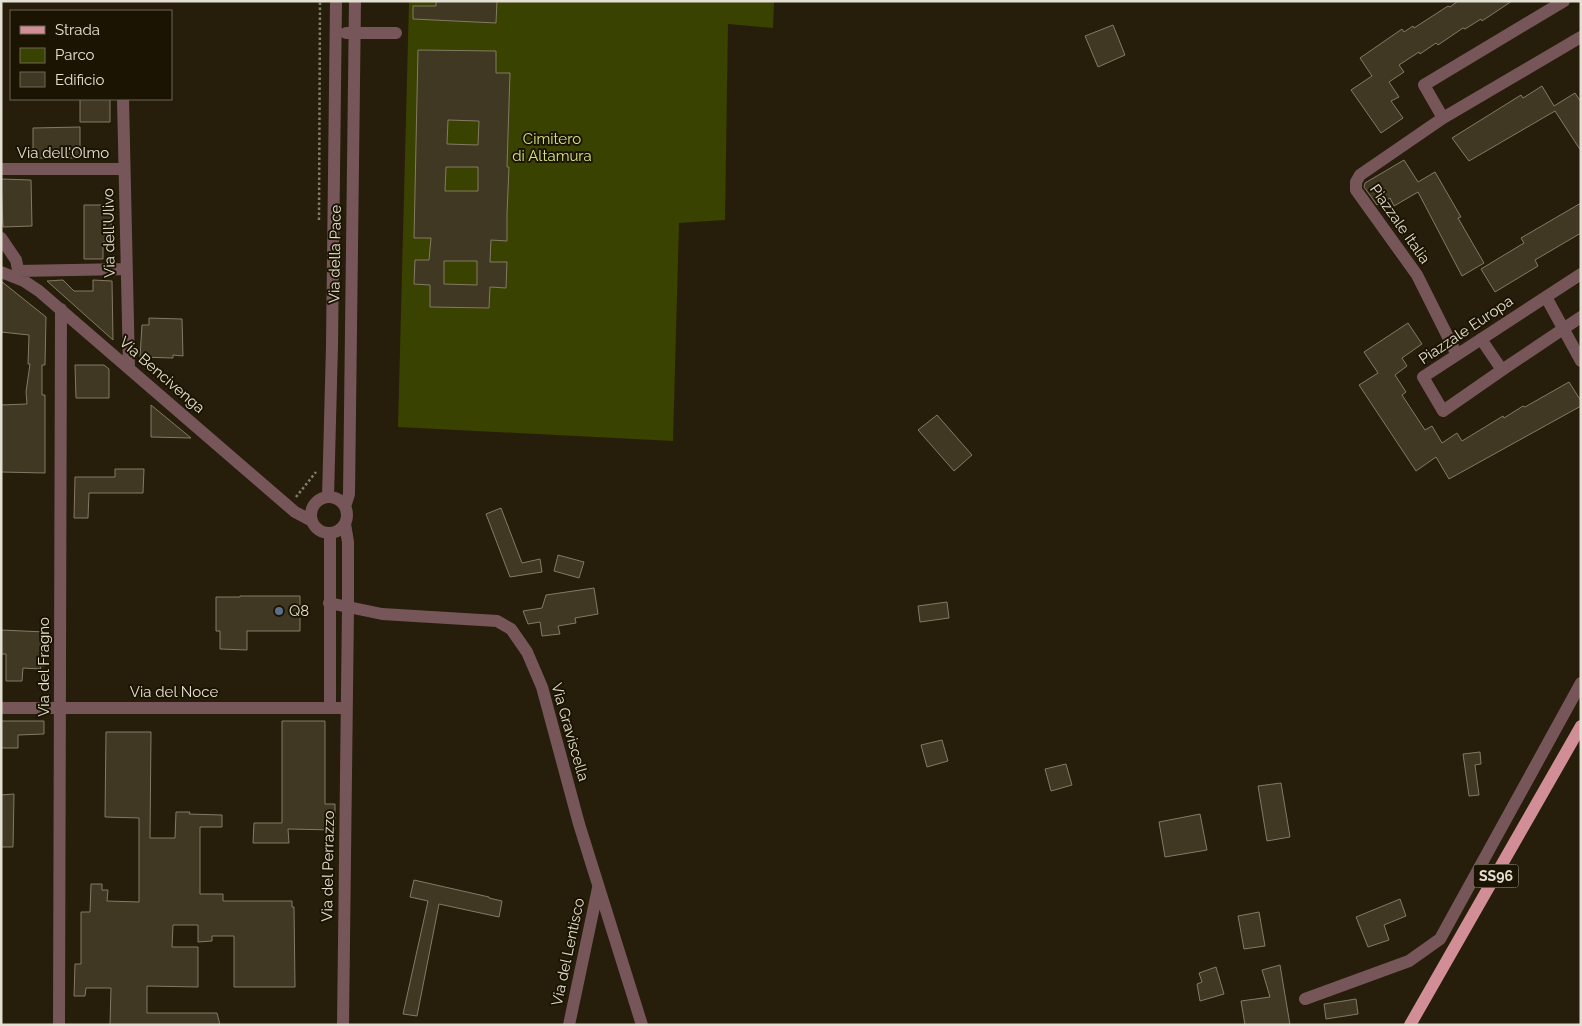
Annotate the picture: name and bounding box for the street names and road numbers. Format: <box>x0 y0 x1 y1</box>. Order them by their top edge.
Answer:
street label: Via dell'Olmo <box>17 144 109 162</box>
street label: Piazzale Italia <box>1366 181 1434 267</box>
street label: Via dell'Ulivo <box>99 188 119 278</box>
street label: Via della Pace <box>325 205 345 303</box>
street label: Piazzale Europa <box>1416 292 1516 368</box>
street label: Via Bencivenga <box>116 333 208 417</box>
street label: Via del Fragno <box>35 617 53 717</box>
street label: Via Graviscella <box>547 681 593 783</box>
street label: Via del Noce <box>130 683 218 701</box>
street label: Via del Perrazzo <box>318 810 338 922</box>
road number: SS96 <box>1474 864 1518 888</box>
street label: Via del Lentisco <box>548 896 588 1008</box>

